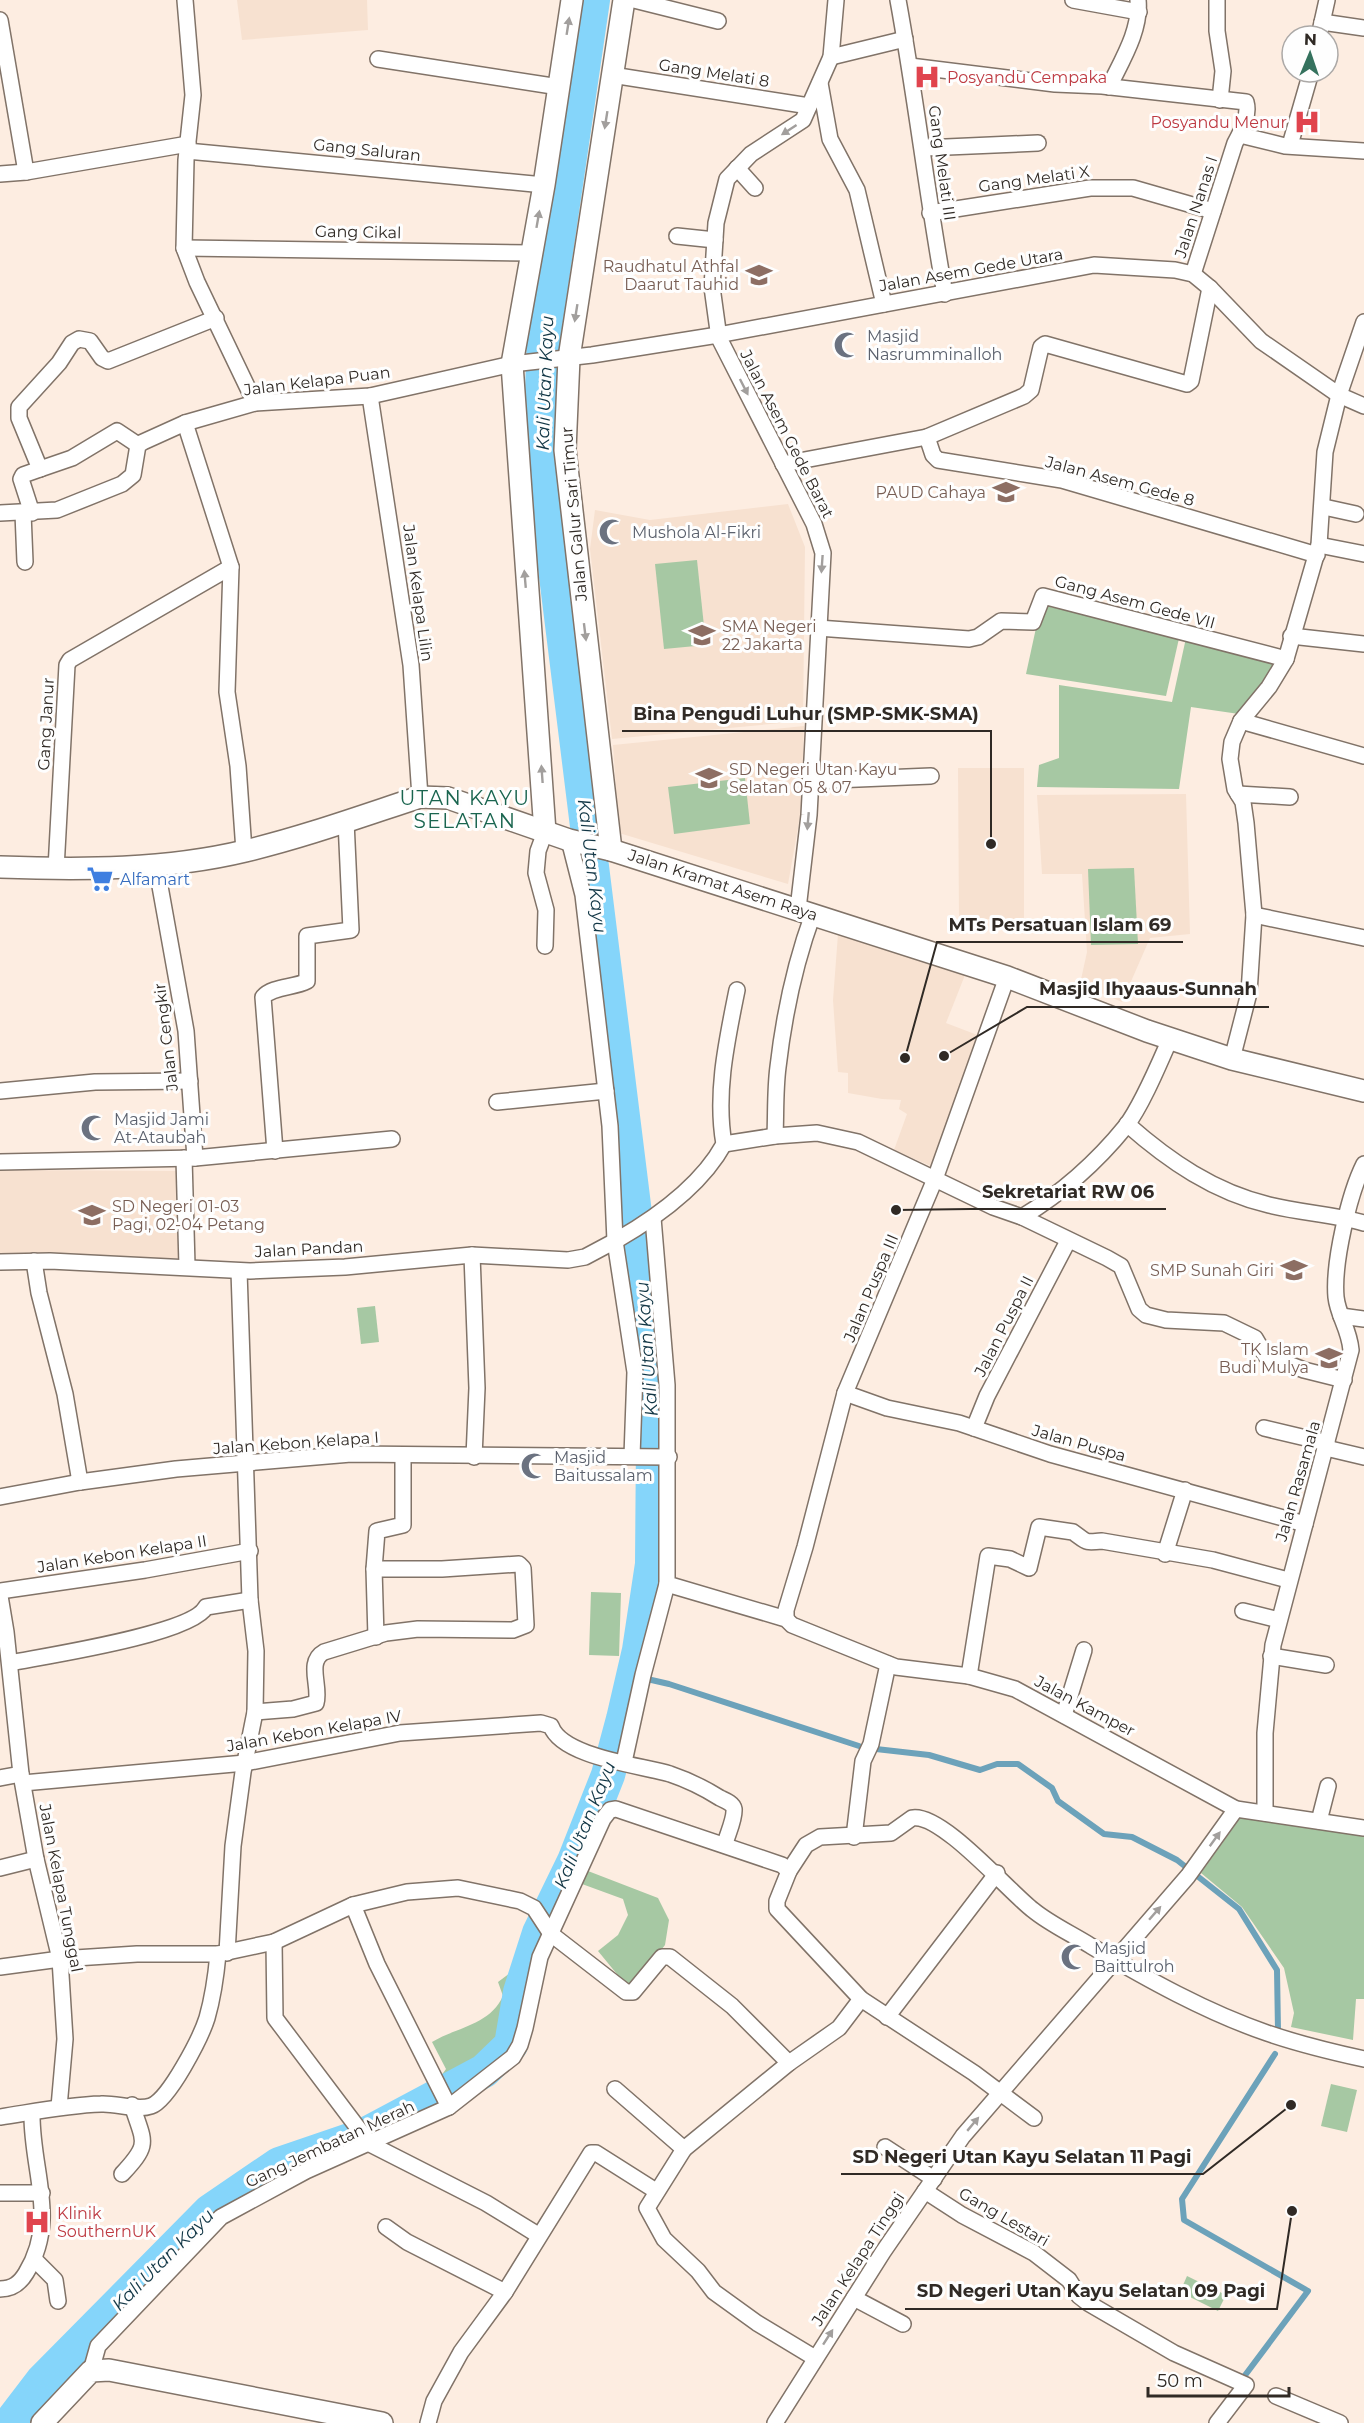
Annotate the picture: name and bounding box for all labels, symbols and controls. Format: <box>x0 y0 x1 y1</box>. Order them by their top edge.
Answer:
one-way arrow <box>564 17 573 36</box>
north arrow <box>1280 24 1340 84</box>
text: N <box>1304 30 1317 49</box>
street label: Gang Melati 8 <box>657 55 771 91</box>
hospital icon: Posyandu Cempaka <box>912 62 942 92</box>
place label: Posyandu Cempaka <box>947 68 1107 87</box>
street label: Gang Melati III <box>925 104 959 222</box>
hospital icon: Posyandu Menur <box>1292 107 1322 137</box>
one-way arrow <box>601 111 610 130</box>
place label: Posyandu Menur <box>1151 113 1287 132</box>
one-way arrow <box>781 124 797 136</box>
street label: Gang Saluran <box>312 135 422 165</box>
street label: Jalan Nanas I <box>1170 154 1221 261</box>
street label: Gang Melati X <box>977 162 1091 196</box>
one-way arrow <box>534 210 543 229</box>
street label: Gang Cikal <box>315 222 401 242</box>
street label: Jalan Asem Gede Utara <box>877 244 1064 296</box>
place label: Raudhatul Athfal Daarut Tauhid <box>603 257 739 294</box>
school or university icon: Raudhatul Athfal Daarut Tauhid <box>744 260 774 290</box>
one-way arrow <box>571 303 580 322</box>
water label: Kali Utan Kayu <box>532 315 558 451</box>
place label: Masjid Nasrumminalloh <box>867 327 1002 364</box>
mosque icon: Masjid Nasrumminalloh <box>832 330 862 360</box>
street label: Jalan Asem Gede Barat <box>736 346 838 522</box>
street label: Jalan Kelapa Puan <box>242 363 391 400</box>
one-way arrow <box>738 378 748 396</box>
street label: Jalan Galur Sari Timur <box>557 426 591 603</box>
street label: Jalan Asem Gede 8 <box>1043 452 1196 510</box>
school or university icon: PAUD Cahaya <box>991 477 1021 507</box>
place label: PAUD Cahaya <box>876 483 986 502</box>
mosque icon: Mushola Al-Fikri <box>597 517 627 547</box>
street label: Jalan Kelapa Lilin <box>399 522 437 663</box>
place label: Mushola Al-Fikri <box>632 523 761 542</box>
one-way arrow <box>817 554 826 573</box>
one-way arrow <box>521 570 530 589</box>
street label: Gang Asem Gede VII <box>1053 571 1217 633</box>
place label: SMA Negeri 22 Jakarta <box>722 617 817 654</box>
school or university icon: SMA Negeri 22 Jakarta <box>687 620 717 650</box>
one-way arrow <box>580 623 590 642</box>
street label: Gang Janur <box>34 677 58 771</box>
callout: Bina Pengudi Luhur (SMP-SMK-SMA) <box>622 695 991 731</box>
text: Bina Pengudi Luhur (SMP-SMK-SMA) <box>633 703 979 725</box>
place label: SD Negeri Utan Kayu Selatan 05 & 07 <box>729 760 897 797</box>
school or university icon: SD Negeri Utan Kayu Selatan 05 & 07 <box>694 763 724 793</box>
one-way arrow <box>537 764 546 783</box>
district label: UTAN KAYU SELATAN <box>399 786 531 833</box>
water label: Kali Utan Kayu <box>573 798 611 934</box>
one-way arrow <box>803 812 813 831</box>
street label: Jalan Kramat Asem Raya <box>625 845 820 925</box>
supermarket icon: Alfamart <box>85 864 115 894</box>
place label: Alfamart <box>120 870 191 889</box>
callout: MTs Persatuan Islam 69 <box>937 906 1183 942</box>
text: MTs Persatuan Islam 69 <box>949 914 1171 936</box>
callout: Masjid Ihyaaus-Sunnah <box>1027 971 1269 1007</box>
text: Masjid Ihyaaus-Sunnah <box>1039 978 1257 1000</box>
street label: Jalan Cengkir <box>150 982 182 1093</box>
place label: Masjid Jami At-Ataubah <box>114 1110 209 1147</box>
mosque icon: Masjid Jami At-Ataubah <box>79 1113 109 1143</box>
callout: Sekretariat RW 06 <box>970 1173 1166 1209</box>
text: Sekretariat RW 06 <box>982 1181 1155 1203</box>
place label: SD Negeri 01-03 Pagi, 02-04 Petang <box>112 1197 265 1234</box>
school or university icon: SD Negeri 01-03 Pagi, 02-04 Petang <box>77 1200 107 1230</box>
street label: Jalan Puspa III <box>839 1231 902 1346</box>
street label: Jalan Pandan <box>253 1237 364 1261</box>
school or university icon: SMP Sunah Giri <box>1279 1255 1309 1285</box>
place label: SMP Sunah Giri <box>1150 1261 1274 1280</box>
street label: Jalan Puspa II <box>970 1273 1038 1380</box>
water label: Kali Utan Kayu <box>631 1281 663 1417</box>
place label: TK Islam Budi Mulya <box>1219 1340 1309 1377</box>
school or university icon: TK Islam Budi Mulya <box>1314 1343 1344 1373</box>
street label: Jalan Rasamala <box>1271 1419 1324 1544</box>
street label: Jalan Puspa <box>1029 1420 1128 1465</box>
street label: Jalan Kebon Kelapa I <box>211 1428 380 1458</box>
place label: Masjid Baitussalam <box>554 1448 653 1485</box>
mosque icon: Masjid Baitussalam <box>519 1451 549 1481</box>
street label: Jalan Kebon Kelapa II <box>35 1531 208 1577</box>
street label: Jalan Kamper <box>1031 1671 1138 1740</box>
street label: Jalan Kebon Kelapa IV <box>224 1706 404 1756</box>
water label: Kali Utan Kayu <box>549 1758 621 1892</box>
street label: Jalan Kelapa Tunggal <box>35 1801 87 1974</box>
one-way arrow <box>1209 1831 1221 1847</box>
one-way arrow <box>1148 1906 1161 1921</box>
place label: Masjid Baittulroh <box>1094 1939 1175 1976</box>
mosque icon: Masjid Baittulroh <box>1059 1942 1089 1972</box>
street label: Gang Jembatan Merah <box>242 2096 418 2192</box>
one-way arrow <box>966 2117 979 2132</box>
callout: SD Negeri Utan Kayu Selatan 11 Pagi <box>841 2138 1203 2174</box>
text: SD Negeri Utan Kayu Selatan 11 Pagi <box>853 2146 1191 2168</box>
street label: Gang Lestari <box>956 2184 1052 2250</box>
street label: Jalan Kelapa Tinggi <box>807 2189 908 2330</box>
place label: Klinik SouthernUK <box>57 2204 156 2241</box>
water label: Kali Utan Kayu <box>107 2204 219 2316</box>
hospital icon: Klinik SouthernUK <box>22 2207 52 2237</box>
callout: SD Negeri Utan Kayu Selatan 09 Pagi <box>905 2273 1277 2309</box>
text: SD Negeri Utan Kayu Selatan 09 Pagi <box>917 2280 1265 2302</box>
one-way arrow <box>822 2330 834 2346</box>
scale bar <box>1148 2360 1289 2398</box>
text: 50 m <box>1157 2370 1203 2392</box>

